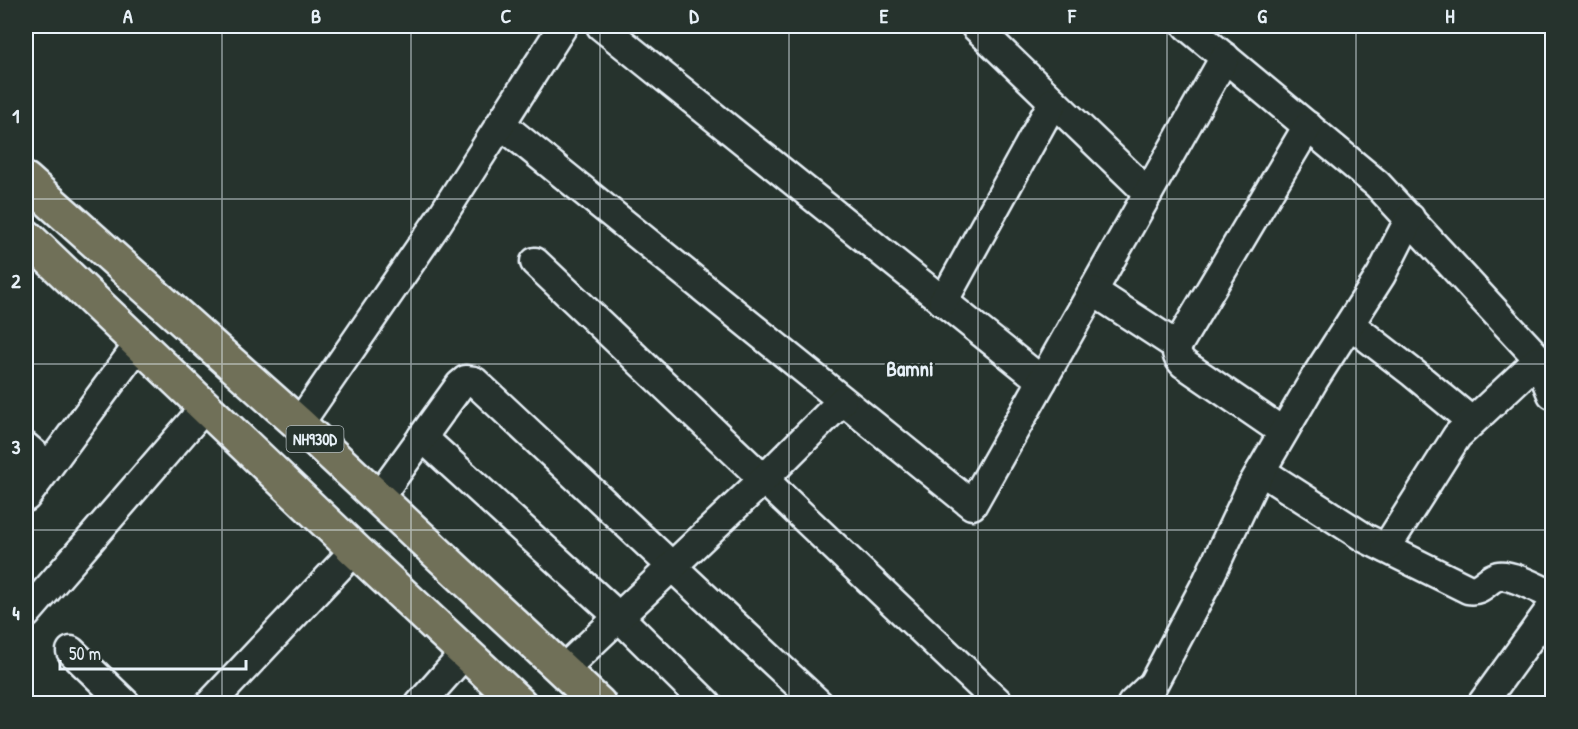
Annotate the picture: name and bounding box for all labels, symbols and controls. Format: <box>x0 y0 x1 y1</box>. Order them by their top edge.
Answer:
text: A <box>123 2 133 29</box>
text: B <box>311 2 321 29</box>
text: C <box>501 2 512 29</box>
text: D <box>689 2 699 29</box>
text: E <box>880 2 889 29</box>
text: F <box>1067 2 1077 29</box>
text: G <box>1257 2 1267 29</box>
text: H <box>1445 2 1455 29</box>
text: 1 <box>12 102 20 129</box>
text: 2 <box>11 267 21 294</box>
district label: Bamni <box>886 354 934 383</box>
road number: NH930D <box>286 426 344 452</box>
text: 3 <box>12 433 21 460</box>
text: 4 <box>12 599 20 626</box>
scale bar <box>60 633 246 671</box>
text: 50 m <box>69 641 101 666</box>

